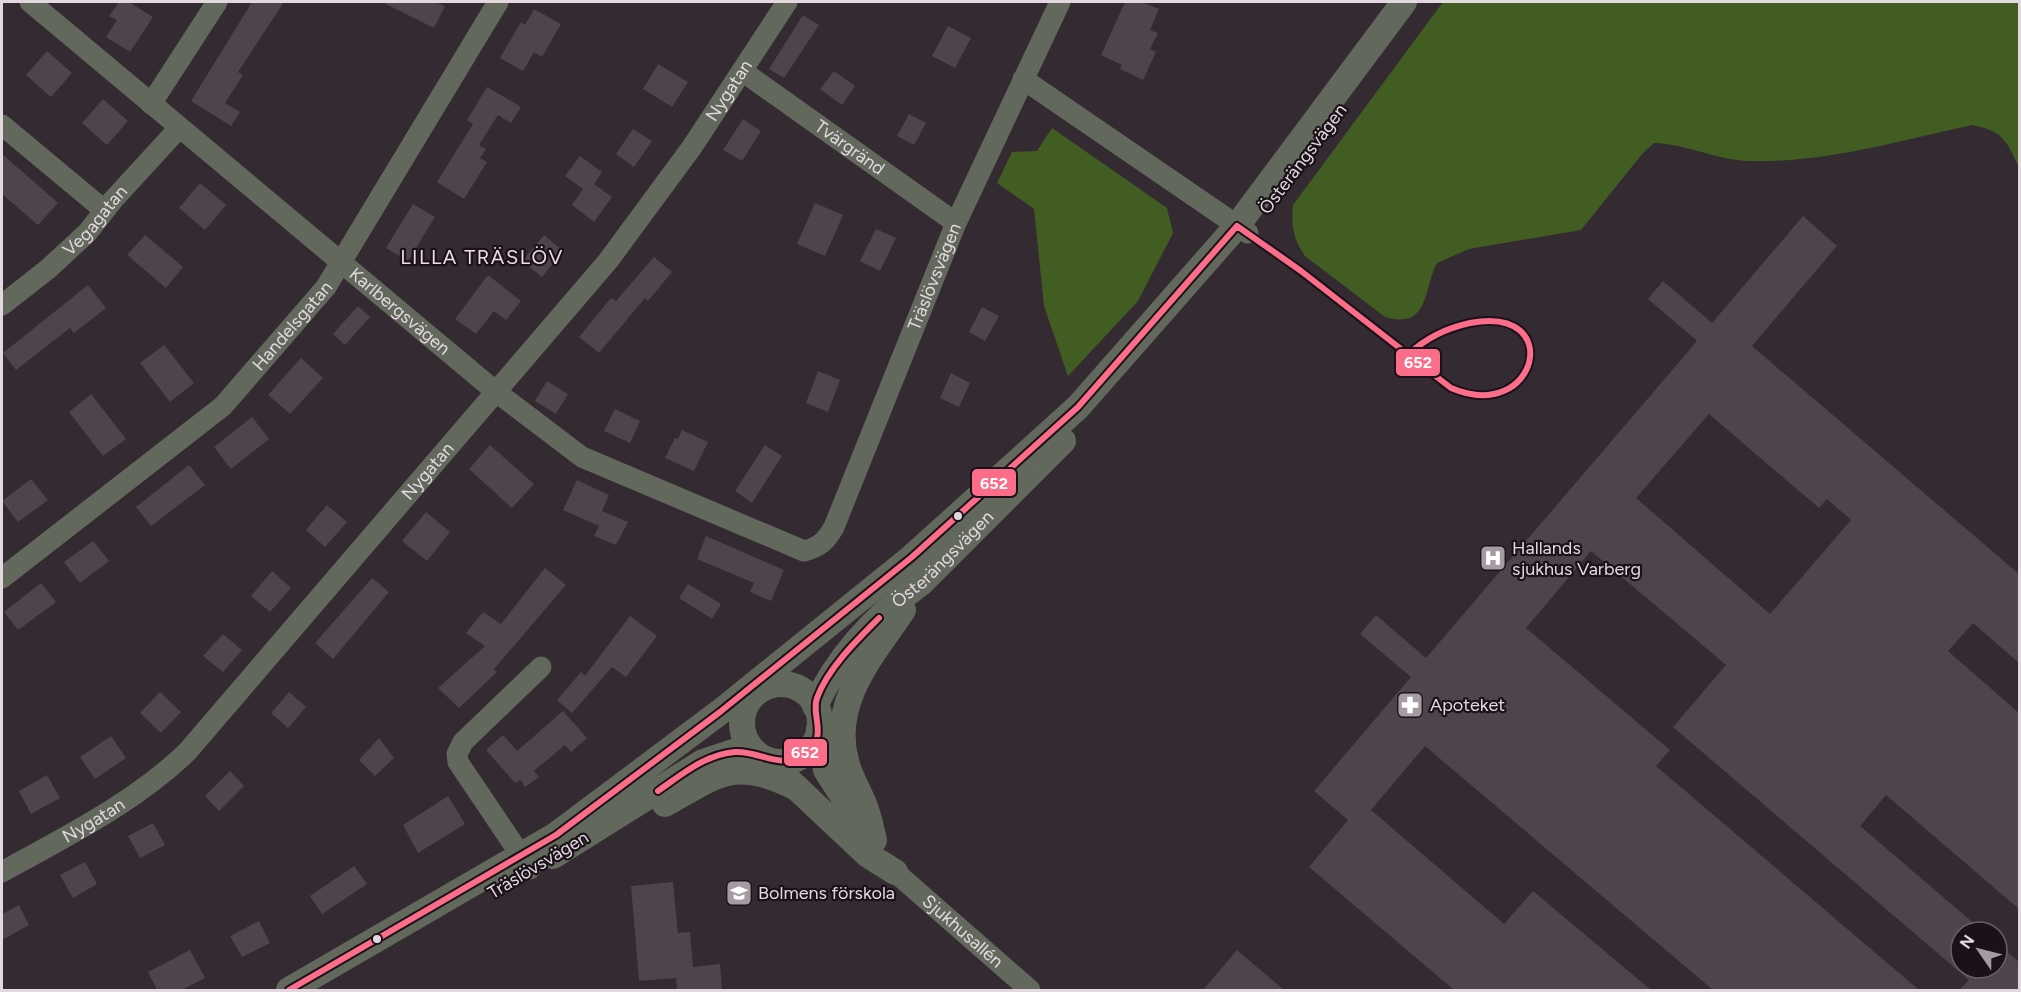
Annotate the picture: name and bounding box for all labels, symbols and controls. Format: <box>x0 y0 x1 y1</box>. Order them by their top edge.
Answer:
street label: Nygatan <box>701 56 757 125</box>
street label: Österängsvägen <box>1254 100 1352 218</box>
street label: Tvärgränd <box>810 115 889 180</box>
street label: Vegagatan <box>58 181 132 261</box>
street label: Träslövsvägen <box>903 220 966 334</box>
district label: LILLA TRÄSLÖV <box>400 245 564 269</box>
street label: Karlbergsvägen <box>345 263 455 360</box>
street label: Handelsgatan <box>248 277 337 375</box>
line badge: 652 <box>1395 348 1441 377</box>
text: 652 <box>1404 353 1432 372</box>
street label: Nygatan <box>397 438 459 505</box>
line badge: 652 <box>971 468 1017 497</box>
text: 652 <box>980 474 1008 493</box>
street label: Österängsvägen <box>887 506 998 613</box>
unlabelled marker <box>952 510 964 522</box>
place label: Hallands sjukhus Varberg <box>1512 537 1641 580</box>
hospital icon: Hallands sjukhus Varberg <box>1478 543 1508 573</box>
pharmacy icon: Apoteket <box>1395 690 1425 720</box>
place label: Apoteket <box>1430 694 1505 716</box>
line badge: 652 <box>783 738 828 767</box>
text: 652 <box>791 743 819 762</box>
street label: Nygatan <box>58 793 129 848</box>
street label: Träslövsvägen <box>484 826 592 904</box>
school or university icon: Bolmens förskola <box>724 878 754 908</box>
place label: Bolmens förskola <box>758 882 895 904</box>
street label: Sjukhusallén <box>918 890 1008 972</box>
north arrow <box>1949 920 2009 980</box>
text: N <box>1956 931 1978 952</box>
unlabelled marker <box>371 933 383 945</box>

